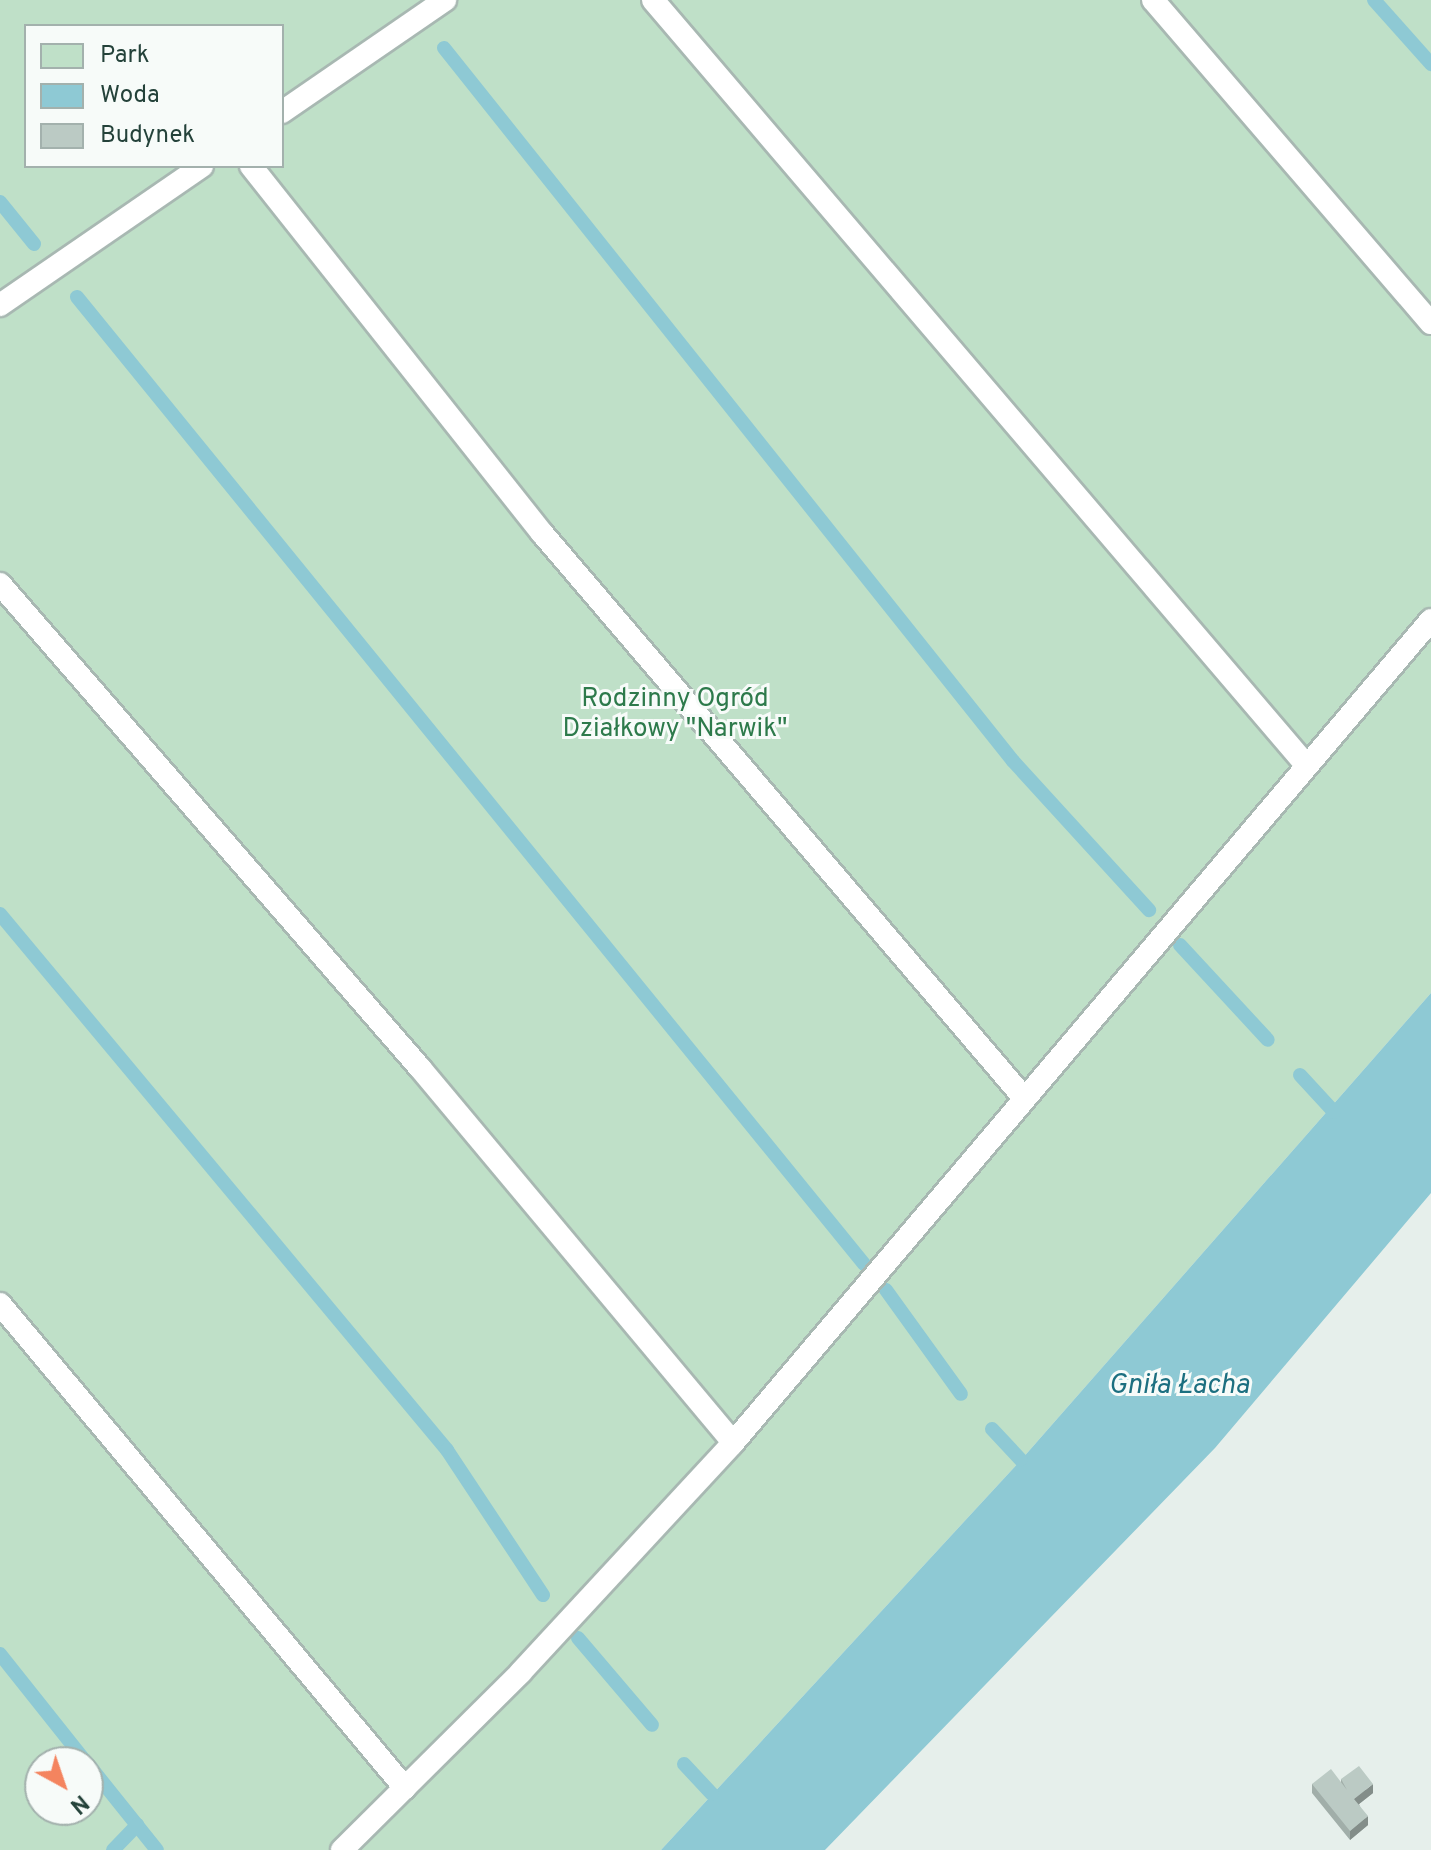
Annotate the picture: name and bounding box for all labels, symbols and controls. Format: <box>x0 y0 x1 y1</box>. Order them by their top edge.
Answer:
legend <box>24 24 284 168</box>
text: Park <box>100 41 150 71</box>
text: Woda <box>100 81 160 111</box>
text: Budynek <box>100 121 195 151</box>
park label: Rodzinny Ogród Działkowy "Narwik" <box>562 684 788 746</box>
water label: Gniła Łacha <box>1108 1369 1250 1403</box>
north arrow <box>24 1746 104 1826</box>
text: N <box>64 1788 93 1819</box>

